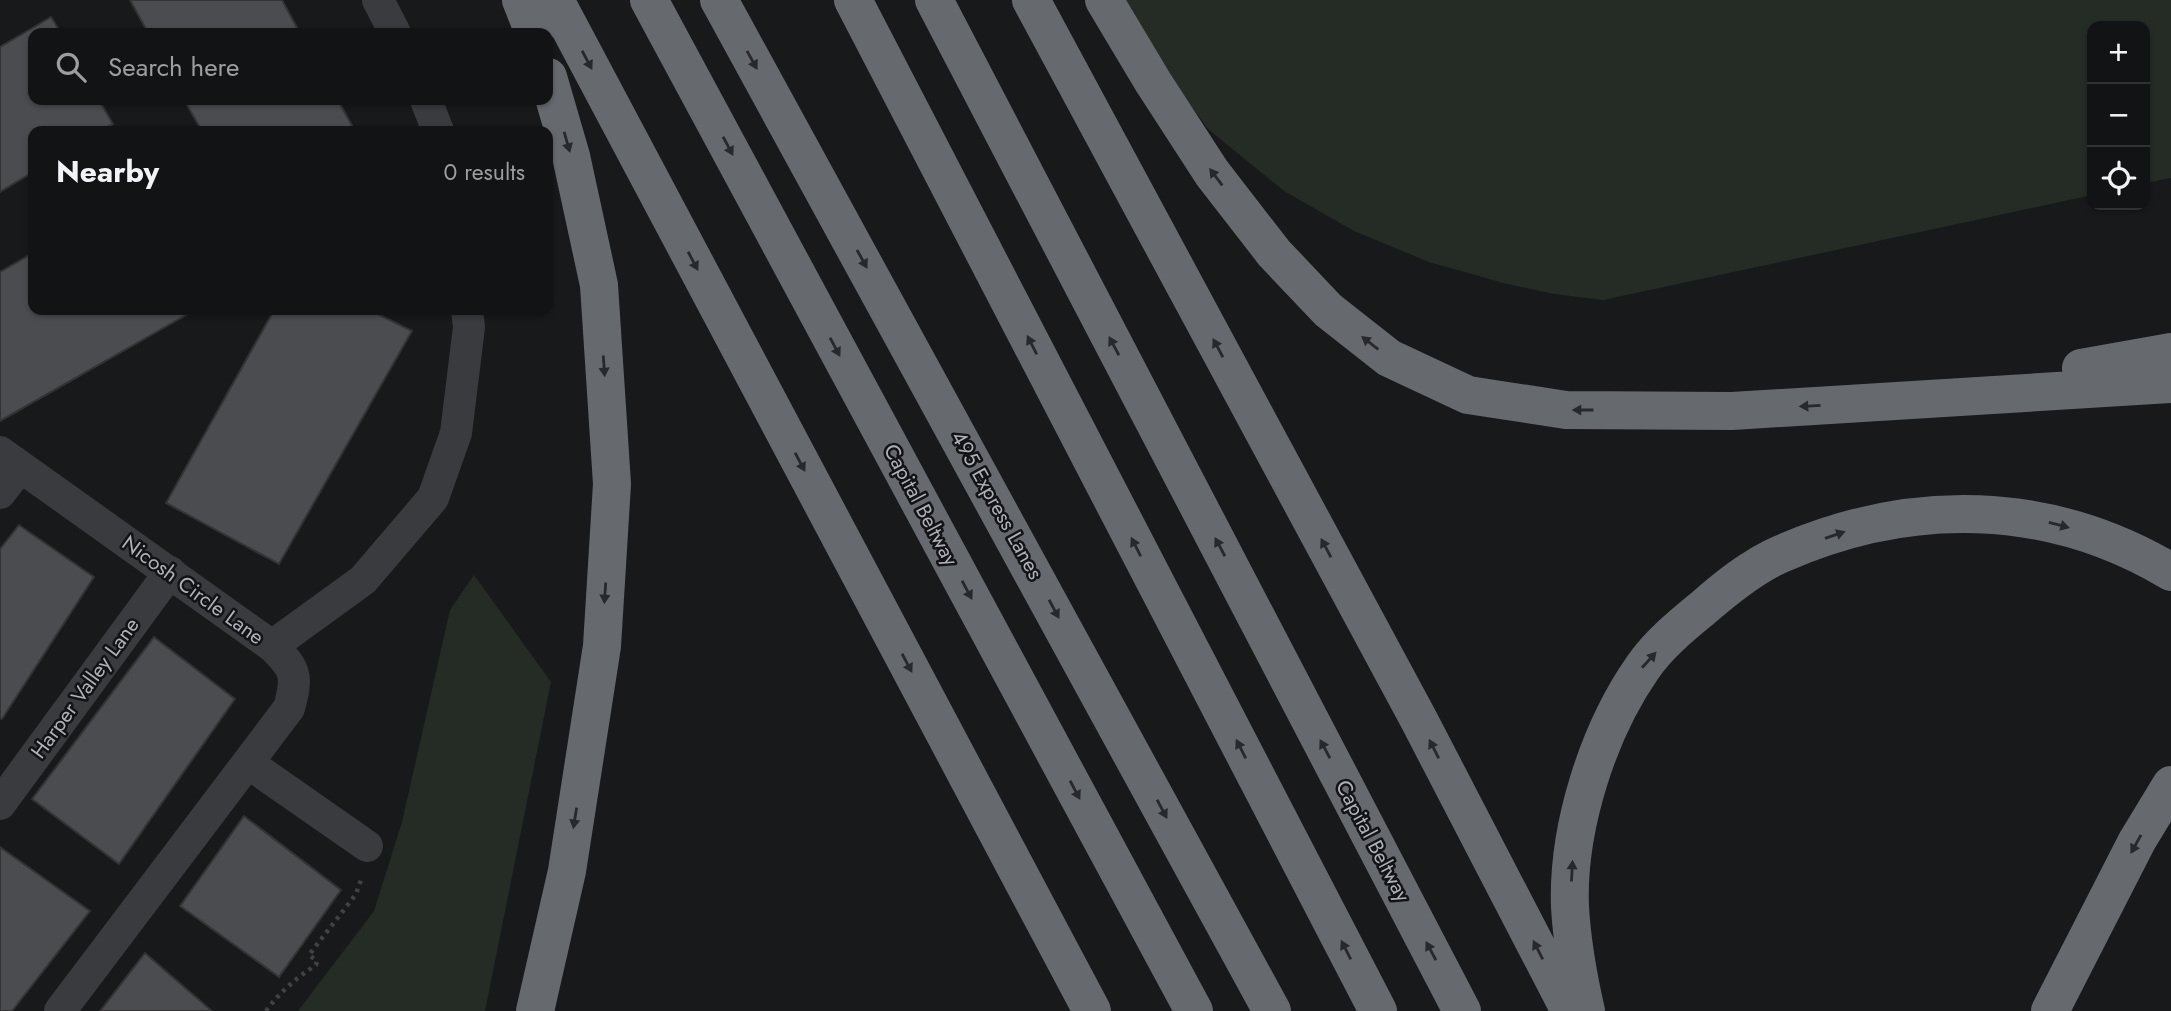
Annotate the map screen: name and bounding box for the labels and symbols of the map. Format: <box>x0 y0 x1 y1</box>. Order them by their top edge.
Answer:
one-way arrow <box>581 50 592 70</box>
one-way arrow <box>746 50 758 69</box>
one-way arrow <box>562 132 573 154</box>
one-way arrow <box>721 137 733 157</box>
one-way arrow <box>1208 169 1223 187</box>
one-way arrow <box>856 249 868 269</box>
one-way arrow <box>688 251 699 271</box>
one-way arrow <box>1026 335 1038 354</box>
one-way arrow <box>1109 335 1121 355</box>
one-way arrow <box>829 337 841 357</box>
one-way arrow <box>1361 337 1379 351</box>
one-way arrow <box>1212 338 1224 358</box>
one-way arrow <box>599 355 610 377</box>
one-way arrow <box>1799 401 1821 412</box>
one-way arrow <box>1572 404 1594 416</box>
street label: 495 Express Lanes <box>944 425 1050 585</box>
street label: Capital Beltway <box>876 439 966 572</box>
one-way arrow <box>794 452 806 472</box>
one-way arrow <box>2049 521 2070 531</box>
street label: Nicosh Circle Lane <box>116 528 270 652</box>
one-way arrow <box>1825 529 1846 540</box>
one-way arrow <box>1131 537 1142 557</box>
one-way arrow <box>1214 537 1226 557</box>
one-way arrow <box>1320 538 1332 558</box>
one-way arrow <box>961 580 973 600</box>
one-way arrow <box>599 582 610 604</box>
one-way arrow <box>1048 599 1059 619</box>
street label: Harper Valley Lane <box>24 611 146 765</box>
one-way arrow <box>1641 652 1657 669</box>
one-way arrow <box>901 653 913 673</box>
one-way arrow <box>1428 738 1440 758</box>
one-way arrow <box>1236 739 1247 759</box>
one-way arrow <box>1320 739 1331 759</box>
street label: Capital Beltway <box>1328 775 1418 908</box>
one-way arrow <box>1069 780 1081 800</box>
one-way arrow <box>1156 799 1168 819</box>
one-way arrow <box>569 808 580 830</box>
one-way arrow <box>2130 834 2142 854</box>
one-way arrow <box>1567 859 1578 881</box>
one-way arrow <box>1341 940 1353 960</box>
one-way arrow <box>1425 940 1437 960</box>
one-way arrow <box>1533 940 1545 960</box>

